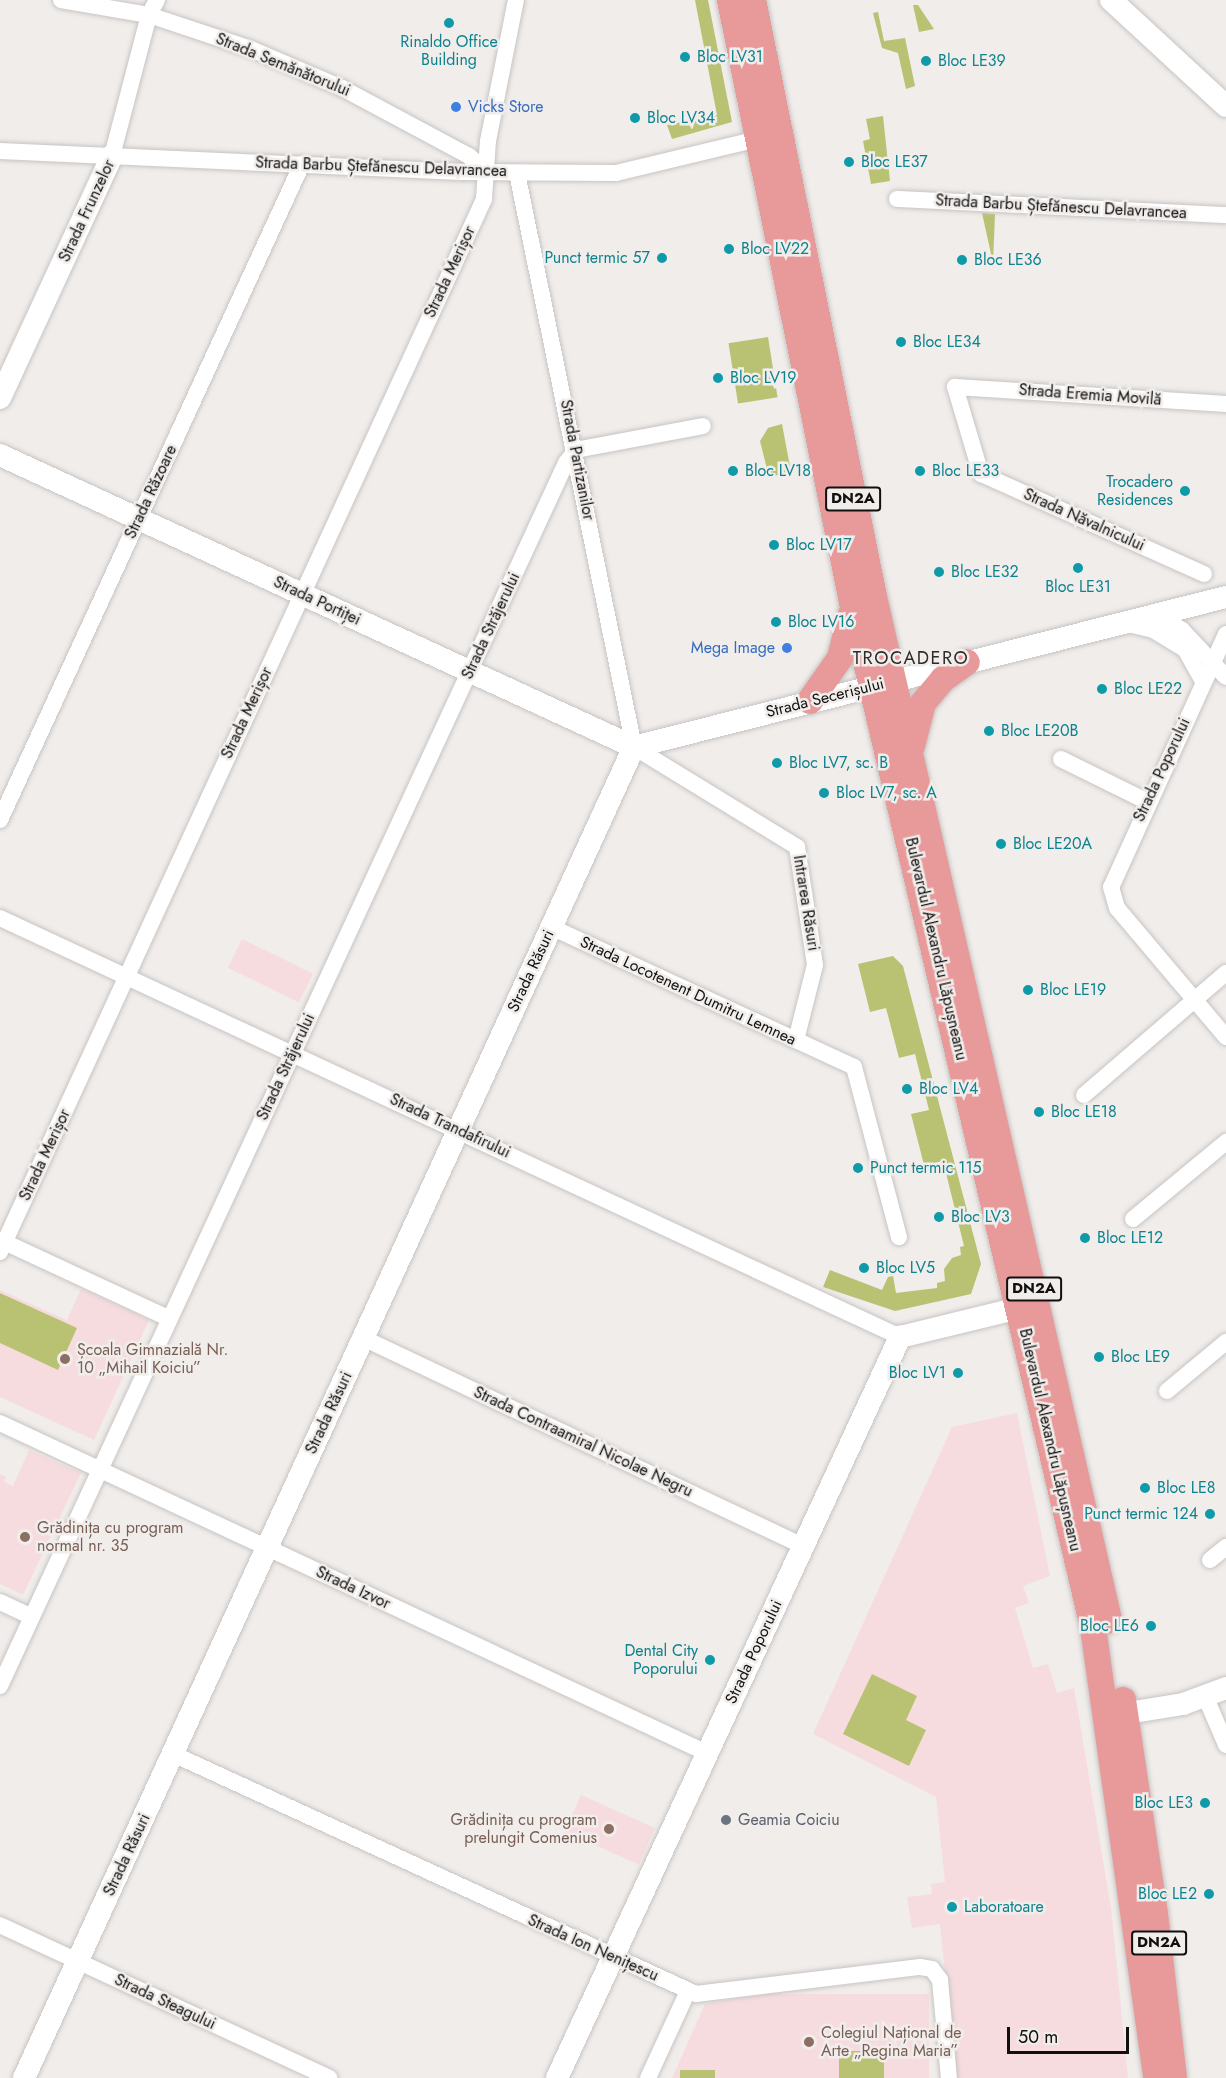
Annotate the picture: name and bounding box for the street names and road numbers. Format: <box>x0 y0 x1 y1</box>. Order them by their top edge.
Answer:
street label: Strada Semănătorului <box>213 29 353 101</box>
street label: Strada Barbu Ștefănescu Delavrancea <box>255 153 507 181</box>
street label: Strada Frunzelor <box>55 157 119 265</box>
street label: Strada Barbu Ștefănescu Delavrancea <box>935 191 1187 223</box>
street label: Strada Merișor <box>420 223 480 321</box>
street label: Strada Eremia Movilă <box>1018 380 1162 410</box>
street label: Strada Partizanilor <box>556 398 598 522</box>
street label: Strada Răzoare <box>121 442 181 542</box>
street label: Strada Năvalnicului <box>1020 485 1148 555</box>
road number: DN2A <box>824 487 882 511</box>
street label: Strada Străjerului <box>458 570 524 682</box>
street label: Strada Portiței <box>270 572 364 630</box>
street label: Strada Merișor <box>217 664 277 762</box>
street label: Strada Secerișului <box>764 674 886 722</box>
street label: Strada Poporului <box>1130 715 1194 825</box>
street label: Bulevardul Alexandru Lăpușneanu <box>901 836 971 1062</box>
street label: Intrarea Răsuri <box>789 854 823 952</box>
street label: Strada Răsuri <box>504 927 558 1015</box>
street label: Strada Locotenent Dumitru Lemnea <box>577 932 799 1050</box>
street label: Strada Străjerului <box>253 1011 319 1123</box>
street label: Strada Trandafirului <box>387 1090 513 1162</box>
street label: Strada Merișor <box>15 1106 75 1204</box>
road number: DN2A <box>1006 1277 1062 1301</box>
street label: Bulevardul Alexandru Lăpușneanu <box>1015 1327 1085 1553</box>
street label: Strada Răsuri <box>302 1369 356 1457</box>
street label: Strada Contraamiral Nicolae Negru <box>470 1383 696 1501</box>
street label: Strada Izvor <box>313 1562 393 1614</box>
street label: Strada Poporului <box>722 1597 786 1707</box>
street label: Strada Răsuri <box>100 1811 154 1899</box>
street label: Strada Ion Nenițescu <box>525 1911 661 1985</box>
road number: DN2A <box>1130 1931 1188 1955</box>
street label: Strada Steagului <box>111 1970 219 2034</box>

